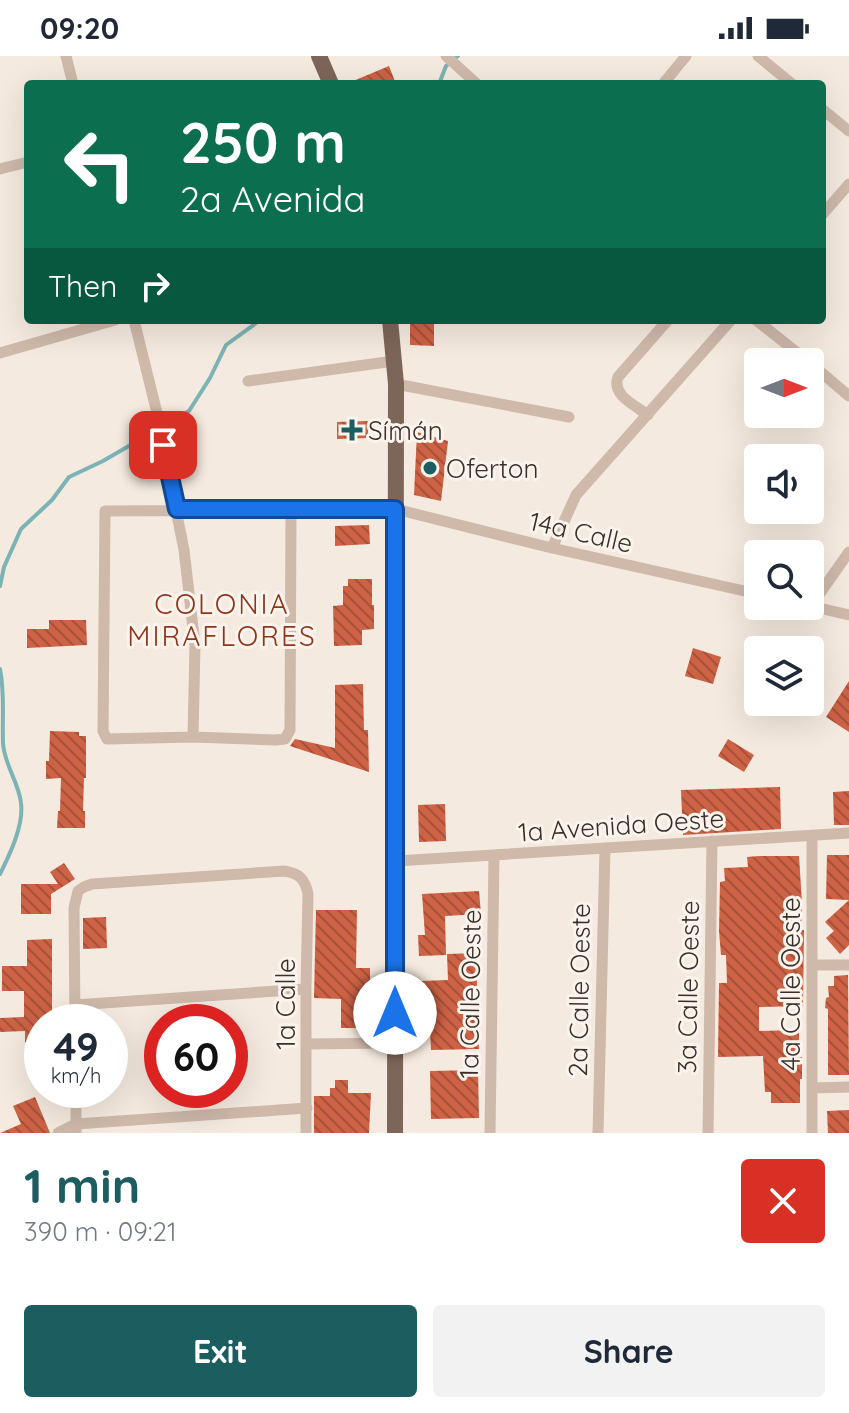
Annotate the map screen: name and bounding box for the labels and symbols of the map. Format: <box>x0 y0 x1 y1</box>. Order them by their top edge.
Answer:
north arrow <box>744 348 824 428</box>
pin <box>129 411 197 479</box>
place label: Símán <box>368 414 443 447</box>
marker: Símán <box>343 421 361 439</box>
place label: Oferton <box>446 452 538 485</box>
marker: Oferton <box>421 459 439 477</box>
street label: 14a Calle <box>526 504 636 560</box>
district label: COLONIA MIRAFLORES <box>127 586 317 653</box>
street label: 1a Avenida Oeste <box>517 801 725 849</box>
street label: 4a Calle Oeste <box>774 897 807 1071</box>
street label: 3a Calle Oeste <box>670 900 706 1074</box>
street label: 2a Calle Oeste <box>561 903 597 1077</box>
street label: 1a Calle Oeste <box>452 909 488 1079</box>
street label: 1a Calle <box>269 958 302 1050</box>
position arrow <box>353 971 437 1055</box>
speed limit sign: 60 <box>144 1004 248 1108</box>

